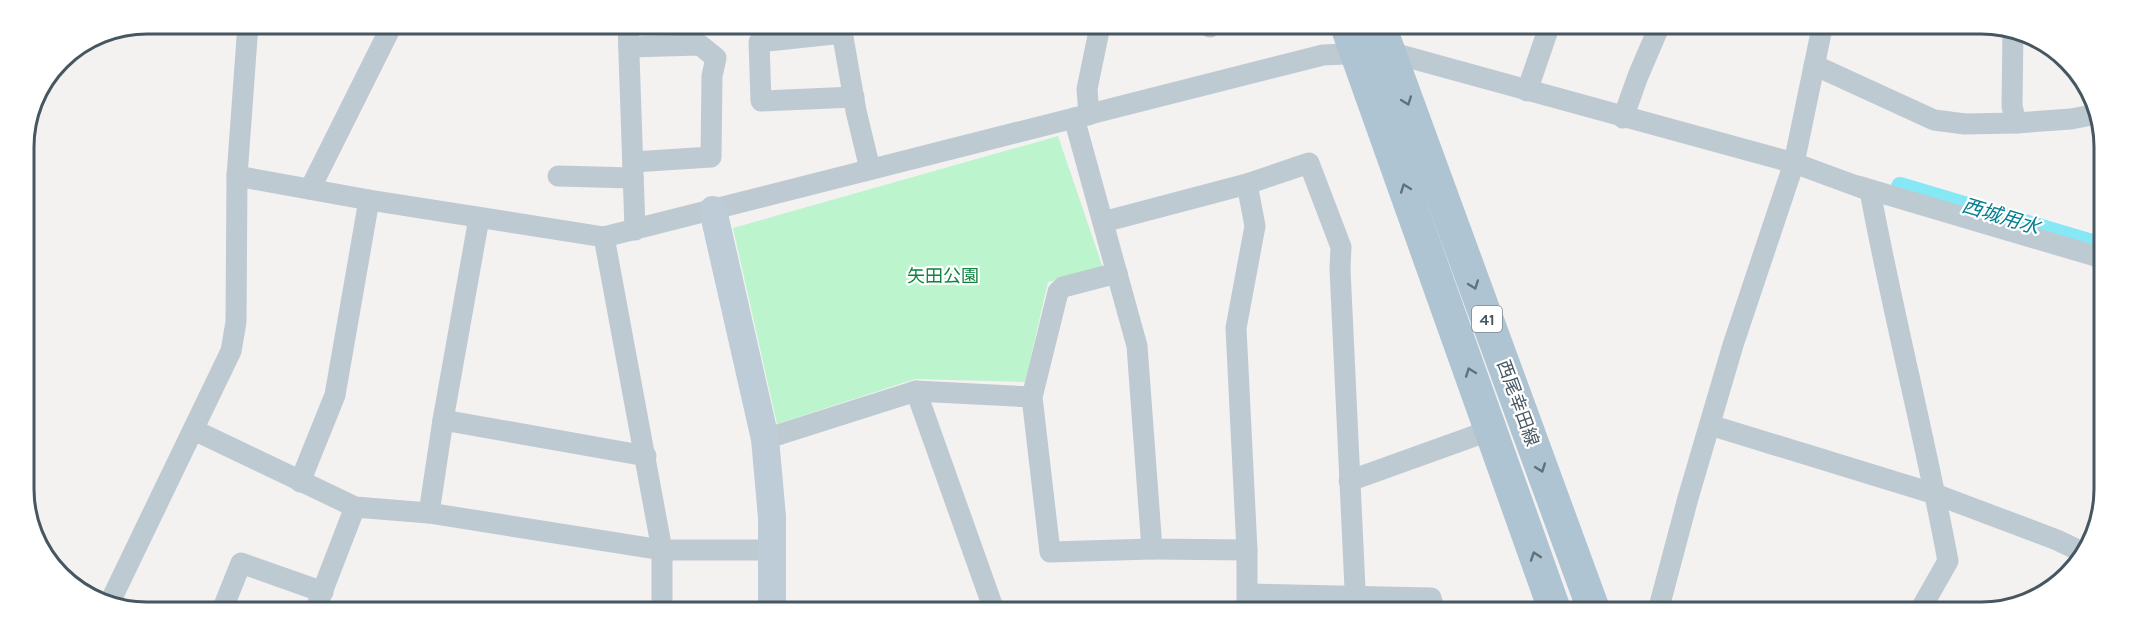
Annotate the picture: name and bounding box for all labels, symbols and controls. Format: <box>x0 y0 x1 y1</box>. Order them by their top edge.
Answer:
one-way arrow <box>1400 96 1413 106</box>
one-way arrow <box>1399 183 1412 194</box>
water label: 西城用水 <box>1959 194 2044 240</box>
park label: 矢田公園 <box>907 265 979 287</box>
one-way arrow <box>1467 279 1480 289</box>
road number: 41 <box>1472 306 1502 332</box>
street label: 西尾幸田線 <box>1492 357 1544 449</box>
one-way arrow <box>1465 367 1478 378</box>
one-way arrow <box>1534 462 1547 472</box>
one-way arrow <box>1530 551 1543 562</box>

